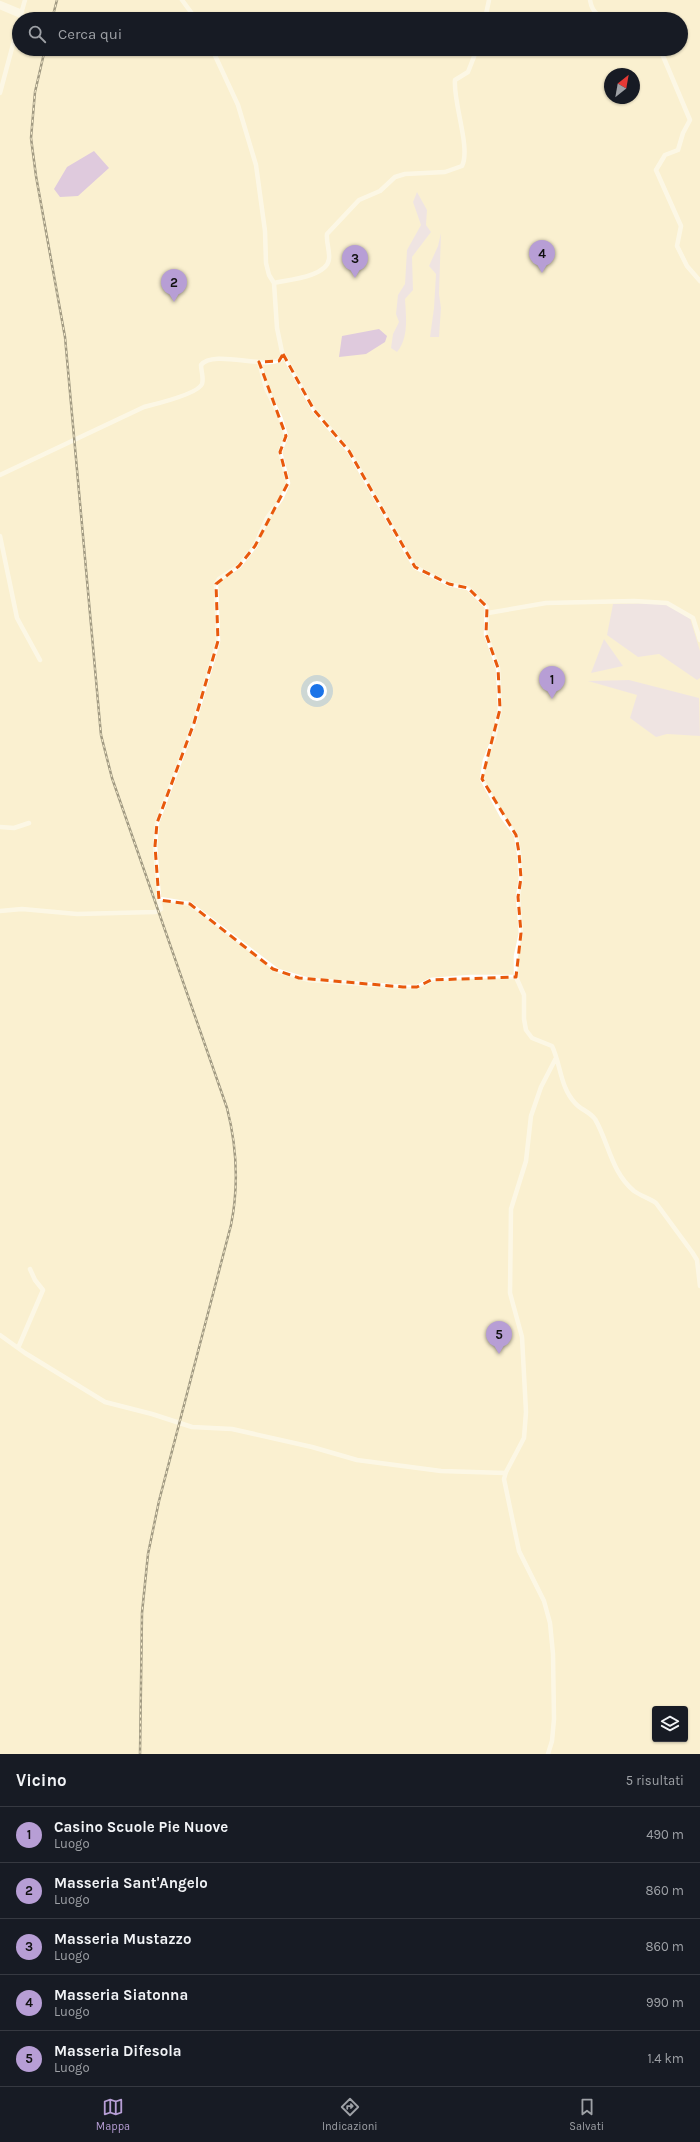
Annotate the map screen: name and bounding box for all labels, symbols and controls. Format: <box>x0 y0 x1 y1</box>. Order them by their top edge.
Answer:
search box <box>12 12 688 56</box>
icon: search <box>26 23 48 45</box>
text: Cerca qui <box>58 25 122 43</box>
north arrow <box>604 68 640 104</box>
pin: 4 <box>529 240 555 273</box>
pin: 3 <box>342 245 368 278</box>
pin: 2 <box>161 269 187 302</box>
pin: 1 <box>539 666 565 699</box>
your location <box>307 681 327 701</box>
pin: 5 <box>486 1321 512 1354</box>
map controls <box>652 1706 688 1742</box>
button: layers <box>652 1706 688 1742</box>
text: Vicino <box>16 1770 67 1790</box>
text: 5 risultati <box>626 1773 684 1788</box>
text: Casino Scuole Pie Nuove <box>54 1818 228 1836</box>
text: 1 <box>27 1827 31 1842</box>
text: 490 m <box>646 1827 684 1842</box>
text: Luogo <box>54 1836 90 1851</box>
text: Masseria Sant'Angelo <box>54 1874 208 1892</box>
text: 2 <box>25 1883 33 1898</box>
text: 860 m <box>646 1883 684 1898</box>
text: Luogo <box>54 1892 90 1907</box>
text: Masseria Mustazzo <box>54 1930 192 1948</box>
text: 3 <box>25 1939 33 1954</box>
text: 860 m <box>646 1939 684 1954</box>
text: Luogo <box>54 1948 90 1963</box>
text: Masseria Siatonna <box>54 1986 188 2004</box>
text: 4 <box>25 1995 33 2010</box>
text: 990 m <box>646 1995 684 2010</box>
text: Luogo <box>54 2004 90 2019</box>
text: Masseria Difesola <box>54 2042 181 2060</box>
text: 5 <box>25 2051 33 2066</box>
text: 1.4 km <box>648 2051 684 2066</box>
text: Luogo <box>54 2060 90 2075</box>
tab: Mappa <box>96 2096 130 2133</box>
tab: Indicazioni <box>322 2096 378 2133</box>
tab: Salvati <box>569 2096 604 2133</box>

